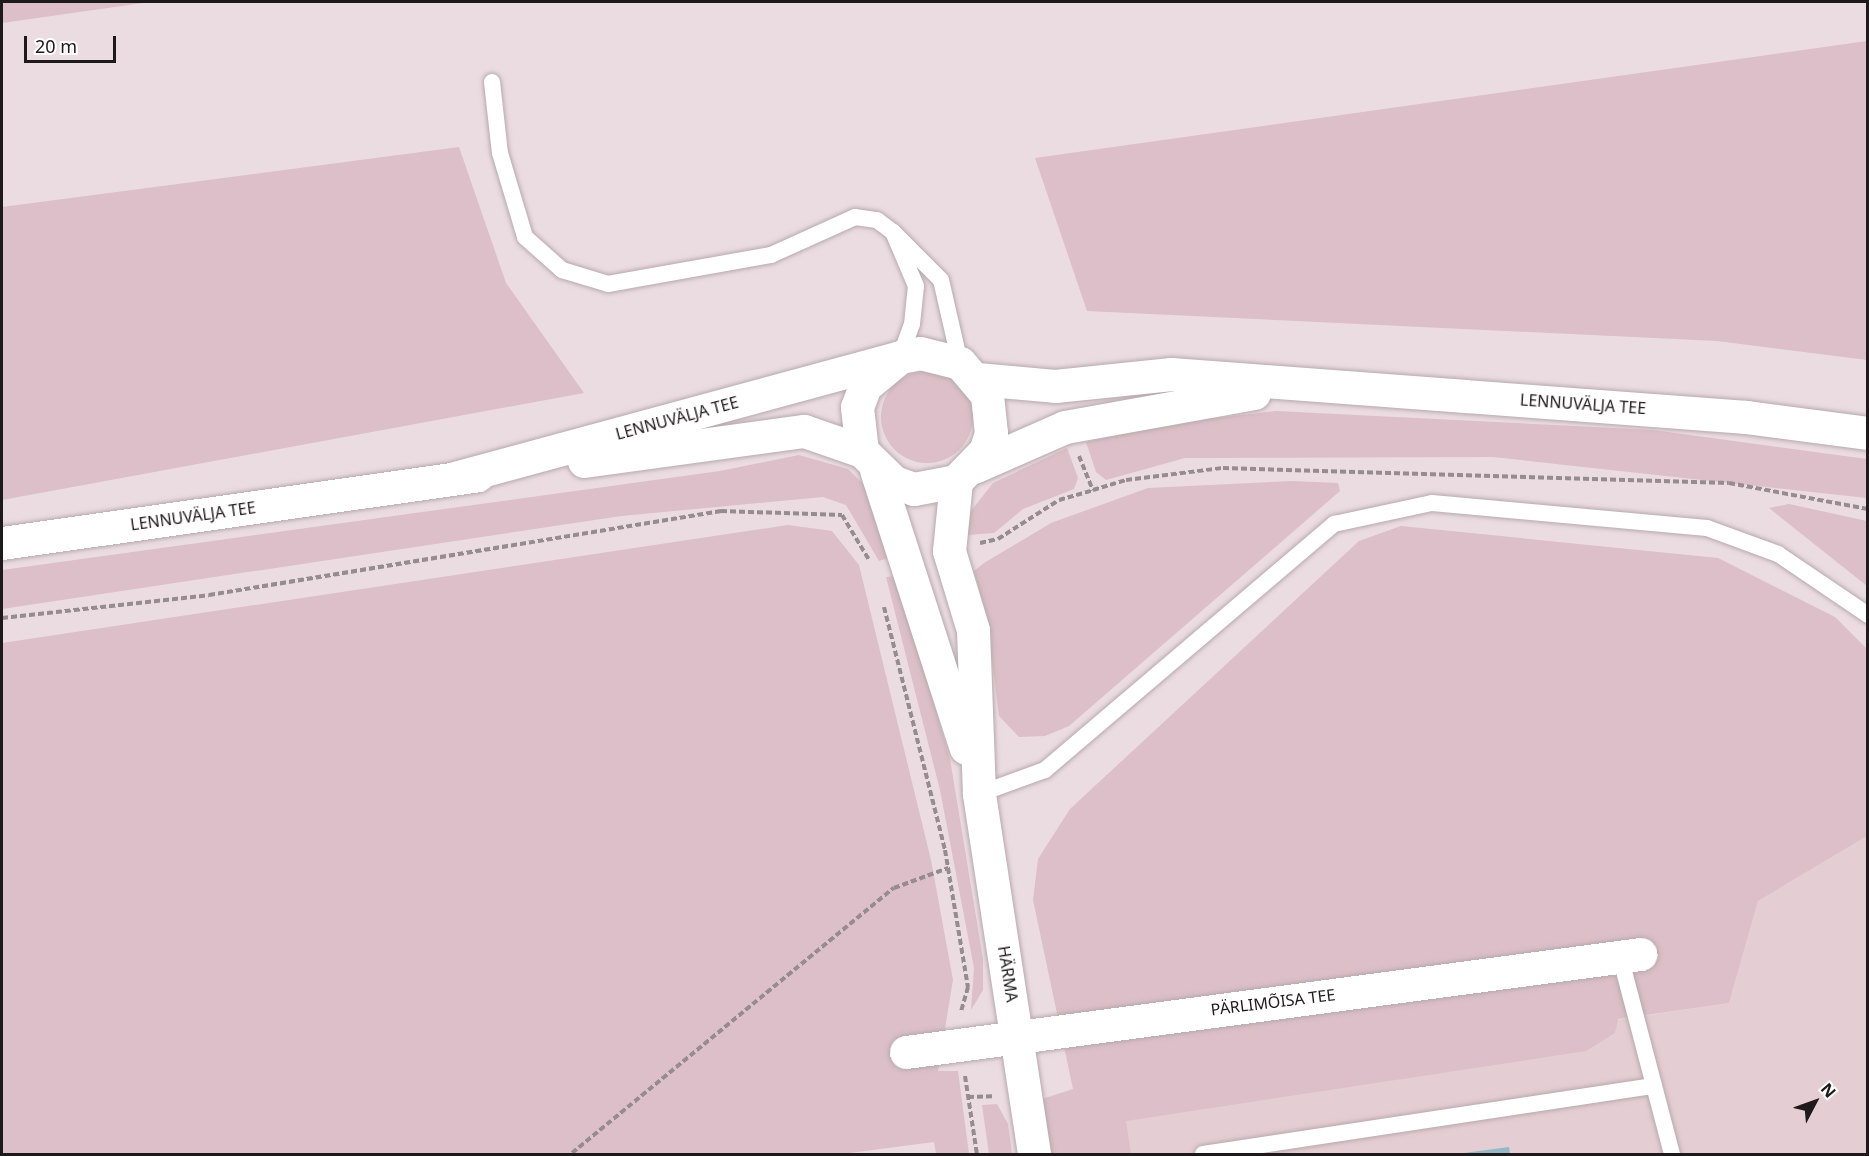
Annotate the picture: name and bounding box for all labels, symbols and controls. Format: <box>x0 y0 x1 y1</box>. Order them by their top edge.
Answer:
scale bar <box>27 24 118 62</box>
text: 20 m <box>35 34 77 58</box>
street label: LENNUVÄLJA TEE <box>1519 390 1647 418</box>
street label: LENNUVÄLJA TEE <box>614 392 740 444</box>
street label: LENNUVÄLJA TEE <box>129 498 257 534</box>
street label: HÄRMA <box>994 944 1022 1004</box>
street label: PÄRLIMÕISA TEE <box>1210 985 1336 1019</box>
north arrow <box>1785 1072 1845 1132</box>
text: N <box>1816 1078 1841 1102</box>

